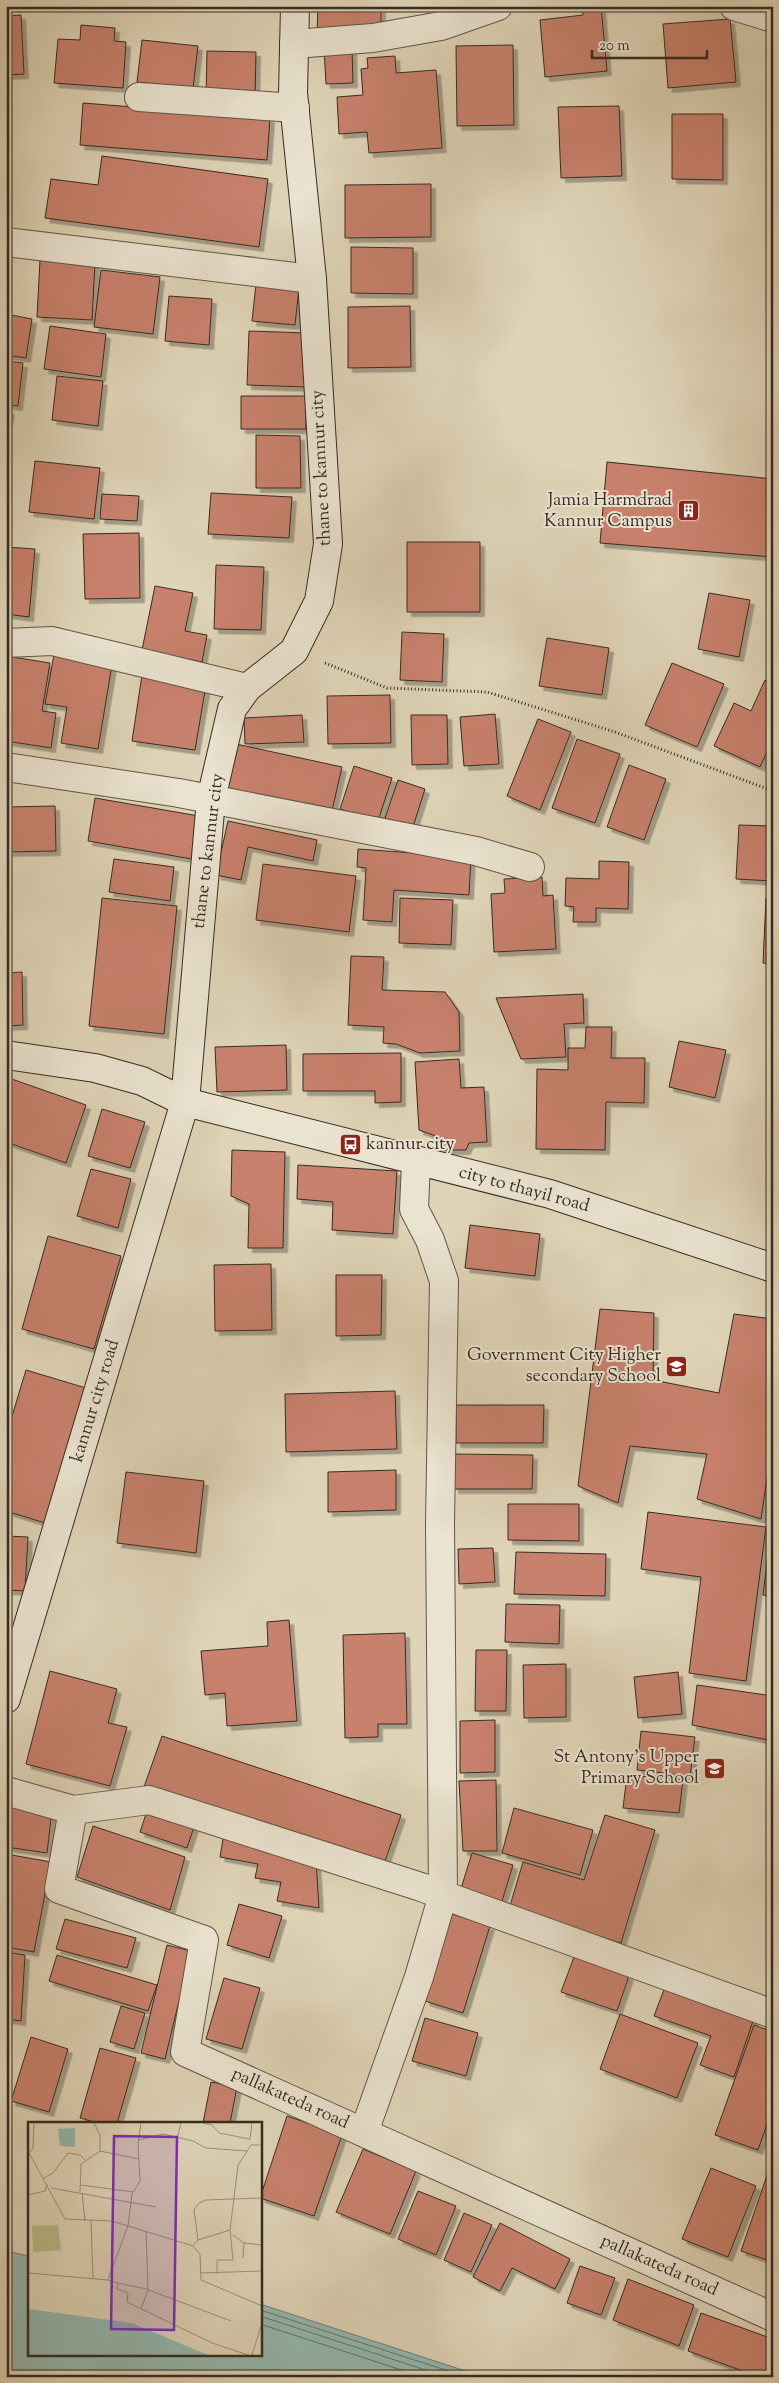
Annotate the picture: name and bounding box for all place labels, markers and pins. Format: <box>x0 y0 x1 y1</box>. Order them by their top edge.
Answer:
place label: Jamia Harmdrad Kannur Campus <box>544 488 672 535</box>
building icon: Jamia Harmdrad Kannur Campus <box>676 499 700 523</box>
place label: kannur city <box>366 1132 454 1158</box>
bus stop icon: kannur city <box>338 1133 362 1157</box>
place label: Government City Higher secondary School <box>467 1343 661 1390</box>
school or university icon: Government City Higher secondary School <box>665 1354 689 1378</box>
place label: St Antony's Upper Primary School <box>553 1745 699 1792</box>
school or university icon: St Antony's Upper Primary School <box>703 1756 727 1780</box>

